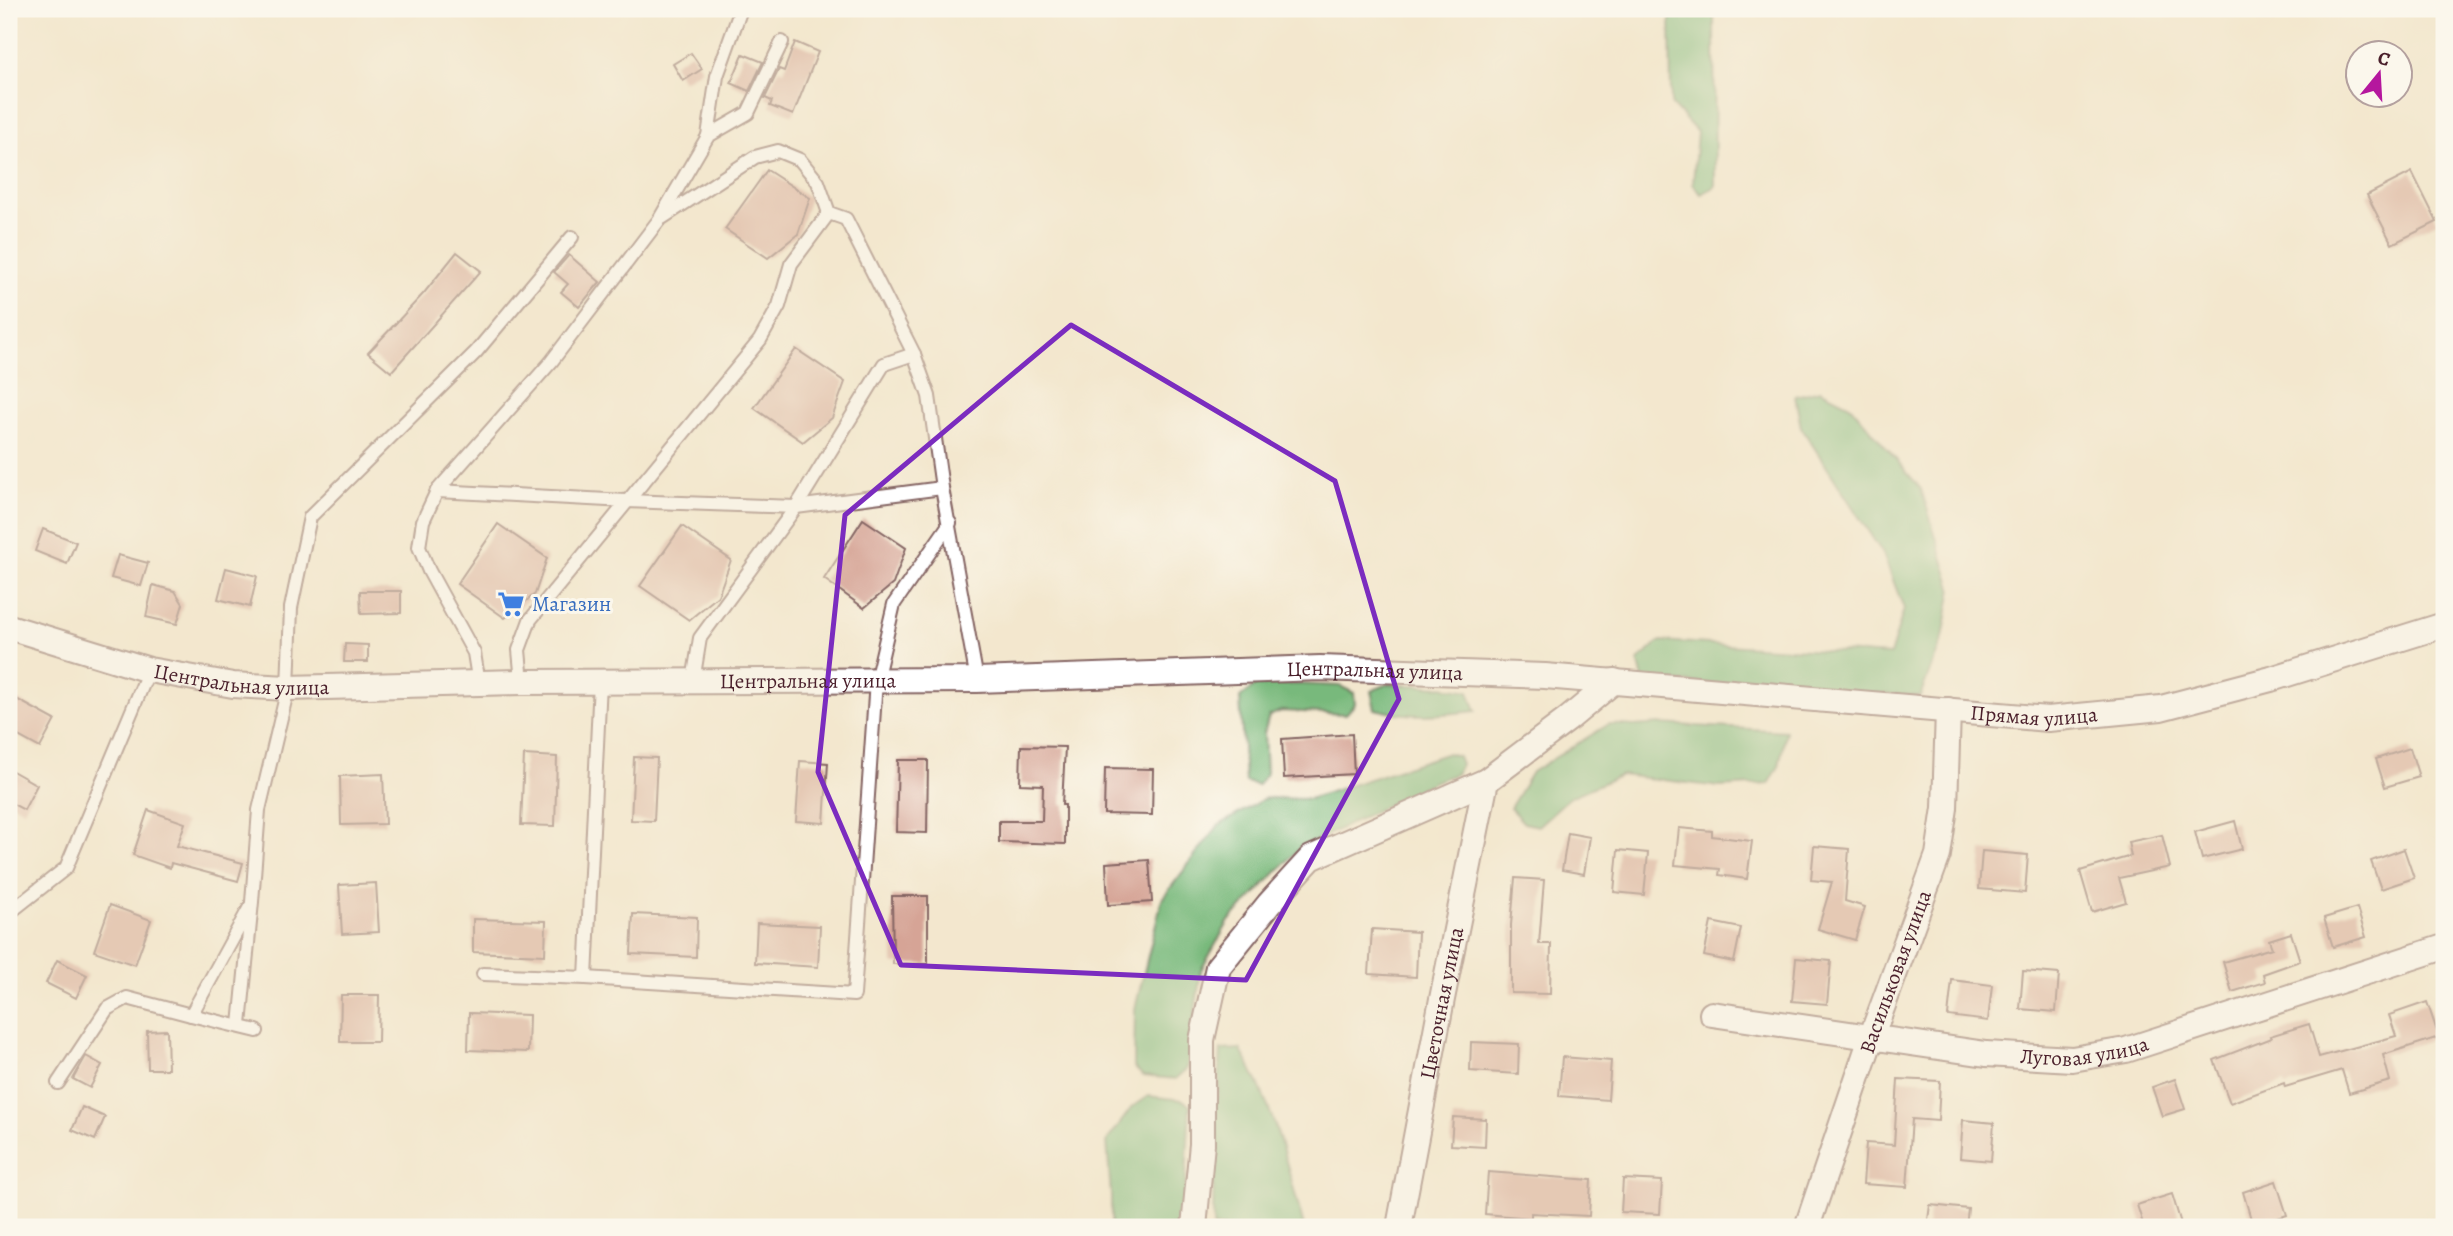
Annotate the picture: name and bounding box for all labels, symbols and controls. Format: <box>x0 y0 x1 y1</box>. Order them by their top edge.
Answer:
north arrow <box>2344 38 2414 108</box>
text: С <box>2374 45 2394 73</box>
supermarket icon: Магазин <box>496 589 526 619</box>
place label: Магазин <box>532 590 611 618</box>
street label: Центральная улица <box>1286 654 1464 687</box>
street label: Центральная улица <box>152 657 330 702</box>
street label: Центральная улица <box>720 666 897 695</box>
street label: Прямая улица <box>1969 698 2099 733</box>
street label: Васильковая улица <box>1853 886 1938 1057</box>
street label: Цветочная улица <box>1413 924 1470 1081</box>
street label: Луговая улица <box>2019 1029 2153 1073</box>

